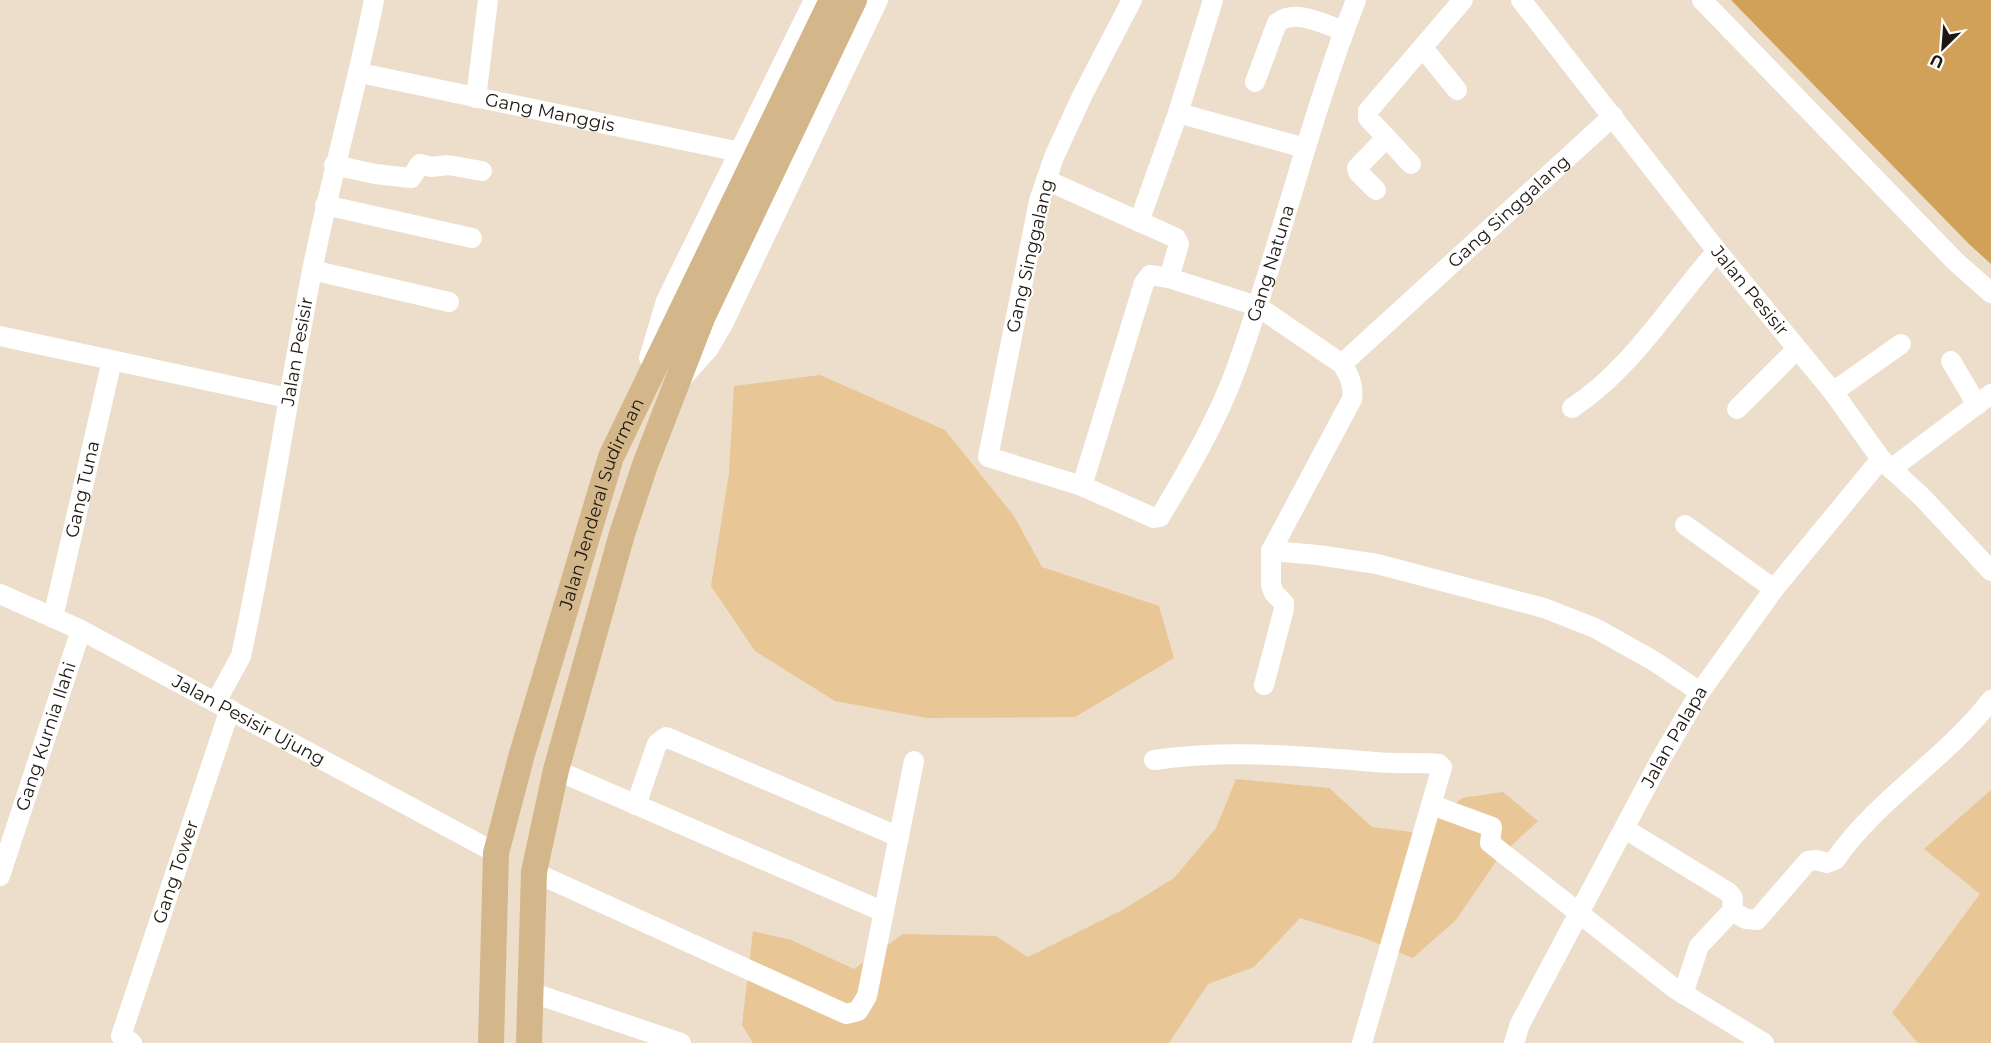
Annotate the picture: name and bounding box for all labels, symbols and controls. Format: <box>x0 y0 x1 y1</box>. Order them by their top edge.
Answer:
north arrow <box>1913 18 1973 78</box>
text: U <box>1927 50 1947 72</box>
street label: Gang Manggis <box>483 88 617 137</box>
street label: Gang Singgalang <box>1443 150 1574 273</box>
street label: Gang Singgalang <box>1002 177 1058 335</box>
street label: Gang Natuna <box>1242 202 1299 325</box>
street label: Jalan Pesisir <box>1706 241 1793 340</box>
street label: Jalan Pesisir <box>277 295 318 409</box>
street label: Jalan Jenderal Sudirman <box>555 395 649 613</box>
street label: Gang Tuna <box>61 439 104 540</box>
street label: Gang Kurnia Ilahi <box>11 659 81 814</box>
street label: Jalan Pesisir Ujung <box>167 670 329 770</box>
street label: Jalan Palapa <box>1636 682 1712 792</box>
street label: Gang Tower <box>148 817 203 927</box>

